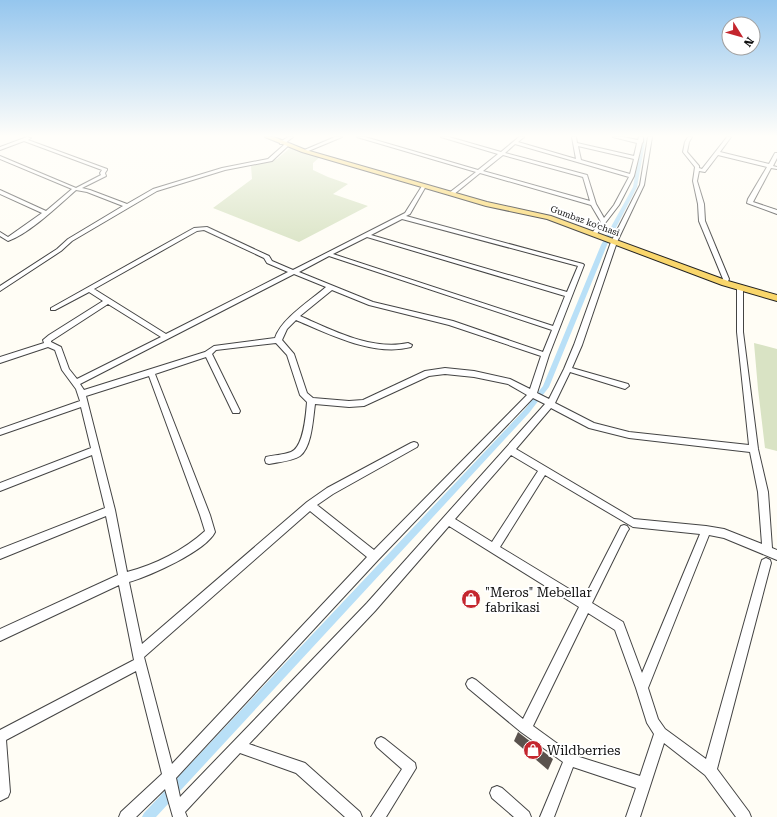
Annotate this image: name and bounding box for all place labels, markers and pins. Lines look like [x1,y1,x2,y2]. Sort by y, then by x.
place label: "Meros" Mebellar fabrikasi [485,585,592,615]
shop icon: "Meros" Mebellar fabrikasi [460,588,482,610]
shop icon: Wildberries [522,739,544,761]
place label: Wildberries [547,743,620,758]

